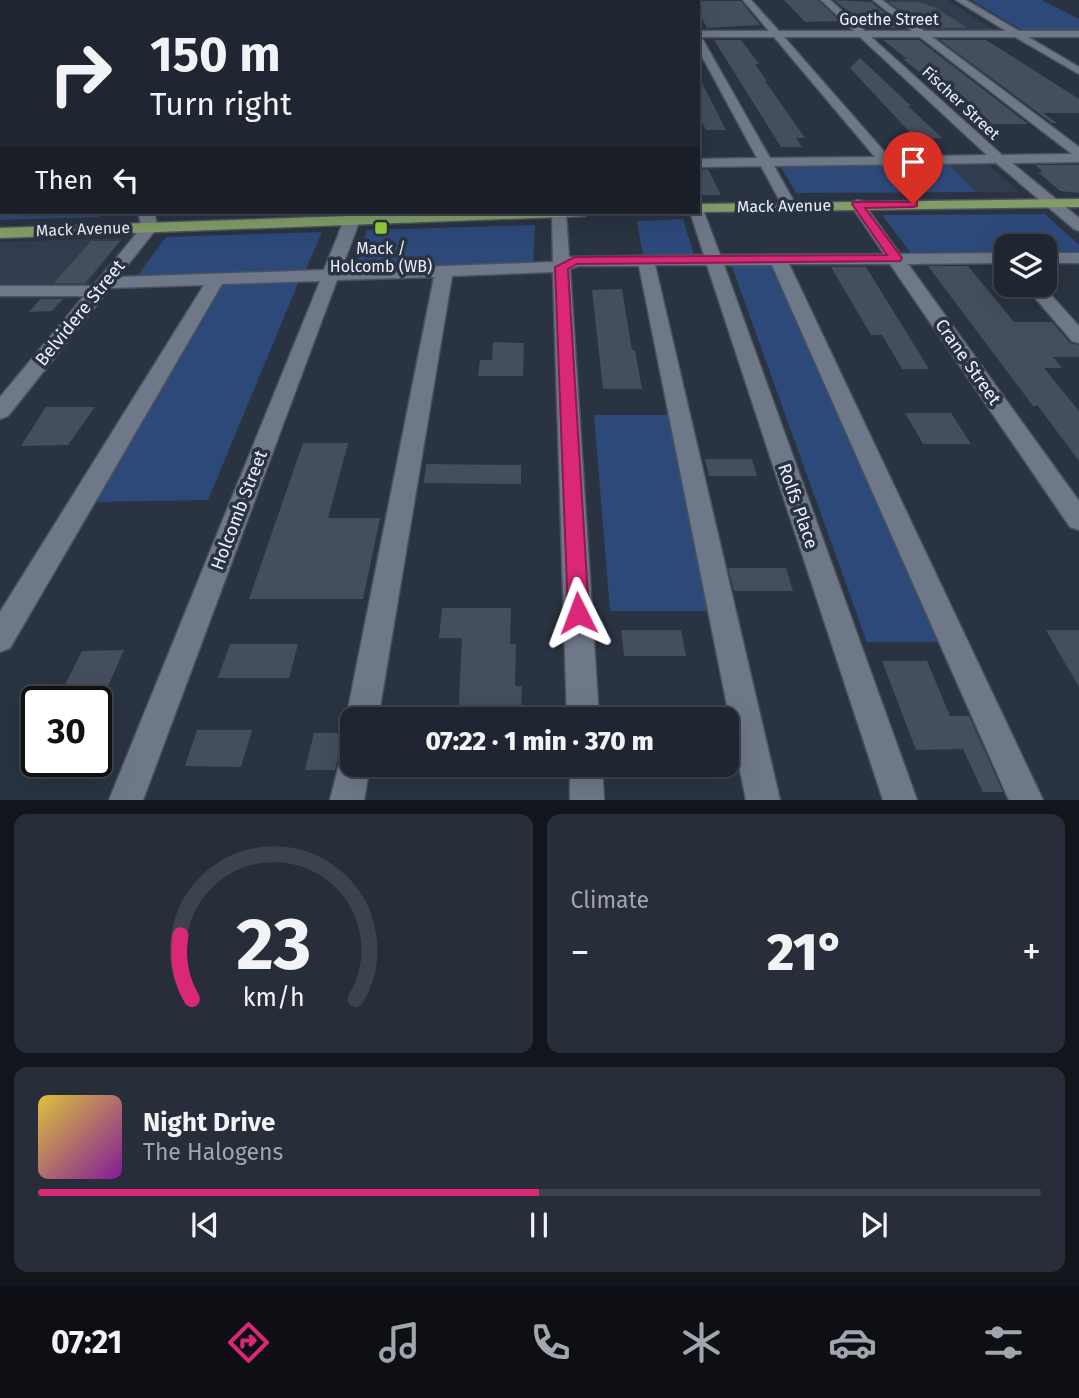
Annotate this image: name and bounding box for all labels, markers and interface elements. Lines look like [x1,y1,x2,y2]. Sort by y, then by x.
street label: Goethe Street [839,10,939,29]
text: 150 m [150,25,281,84]
icon: right [35,28,126,119]
street label: Fischer Street [918,62,1004,144]
text: Turn right [150,85,292,123]
pin [883,132,943,204]
icon: arrive [894,143,932,181]
icon: left [107,161,145,199]
text: Then [35,165,93,196]
street label: Mack Avenue [737,196,831,216]
street label: Mack Avenue [36,218,130,240]
marker: Mack / Holcomb (WB) [373,220,389,236]
map controls [994,234,1057,297]
button: layers [994,234,1057,297]
place label: Mack / Holcomb (WB) [330,239,432,276]
street label: Belvidere Street [30,255,130,371]
street label: Crane Street [930,315,1006,410]
street label: Holcomb Street [206,447,272,573]
street label: Rolfs Place [773,460,823,552]
position arrow [541,576,615,650]
speed limit sign: 30 [21,686,112,777]
text: 07:22 · 1 min · 370 m [425,726,654,757]
text: Climate [571,886,649,914]
text: 23 [236,902,311,989]
text: 21° [767,921,845,984]
text: − [571,929,590,975]
text: + [1022,929,1041,975]
text: km/h [242,983,304,1013]
text: Night Drive [143,1107,275,1138]
text: The Halogens [143,1138,283,1166]
icon: previous [186,1206,224,1244]
icon: pause [520,1206,558,1244]
icon: next [855,1206,893,1244]
icon: directions [224,1318,273,1367]
icon: music [375,1318,424,1367]
icon: phone [526,1318,575,1367]
icon: climate [677,1318,726,1367]
icon: car [828,1318,877,1367]
icon: filters [979,1318,1028,1367]
text: 07:21 [51,1323,122,1361]

